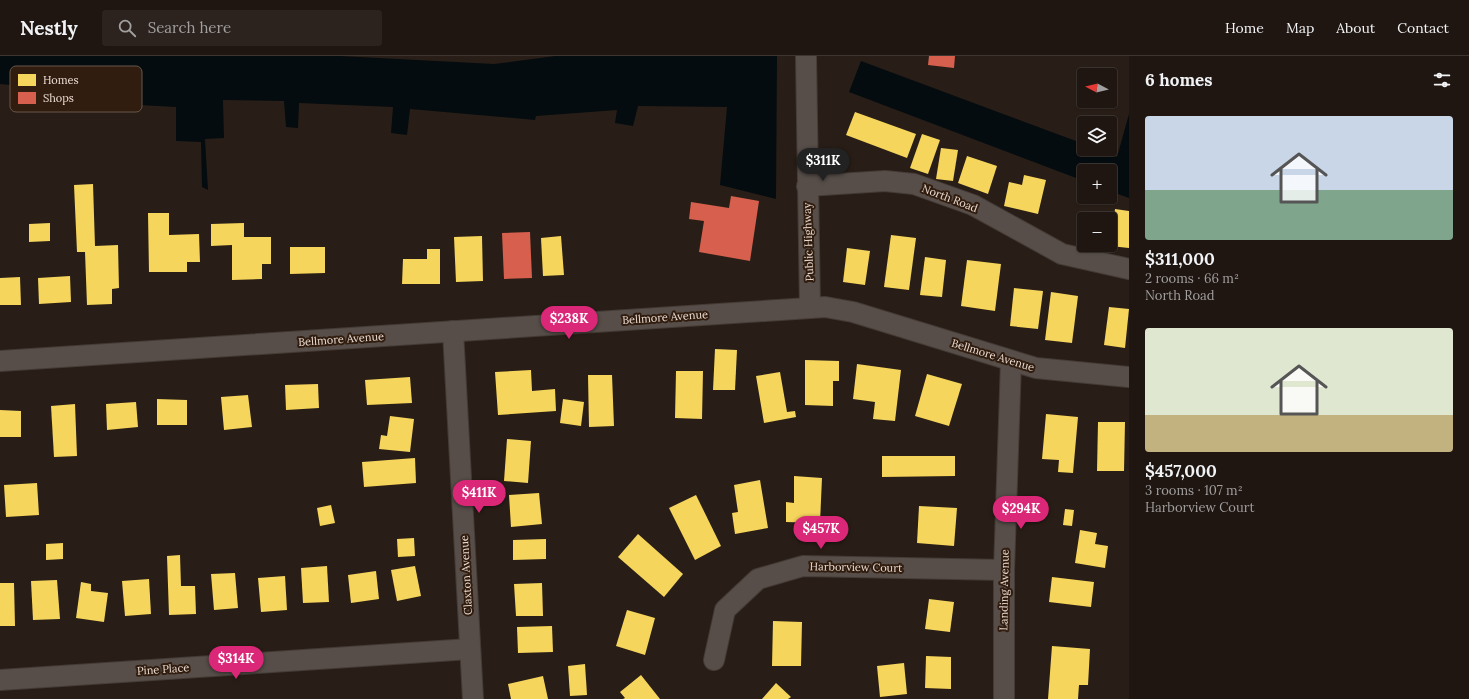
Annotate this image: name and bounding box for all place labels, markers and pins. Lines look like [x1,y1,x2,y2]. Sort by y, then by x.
pin: $311K [795,148,851,182]
pin: $238K [541,306,597,340]
pin: $411K [451,480,507,514]
pin: $294K [993,496,1049,530]
pin: $457K [793,516,849,550]
pin: $314K [208,646,264,680]

